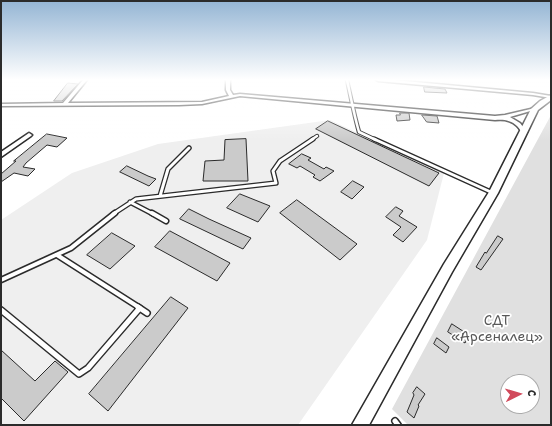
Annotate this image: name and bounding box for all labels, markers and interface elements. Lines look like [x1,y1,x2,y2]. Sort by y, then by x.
park label: СДТ «Арсеналец» [451,313,543,346]
north arrow [500,374,540,414]
text: С [524,389,539,397]

